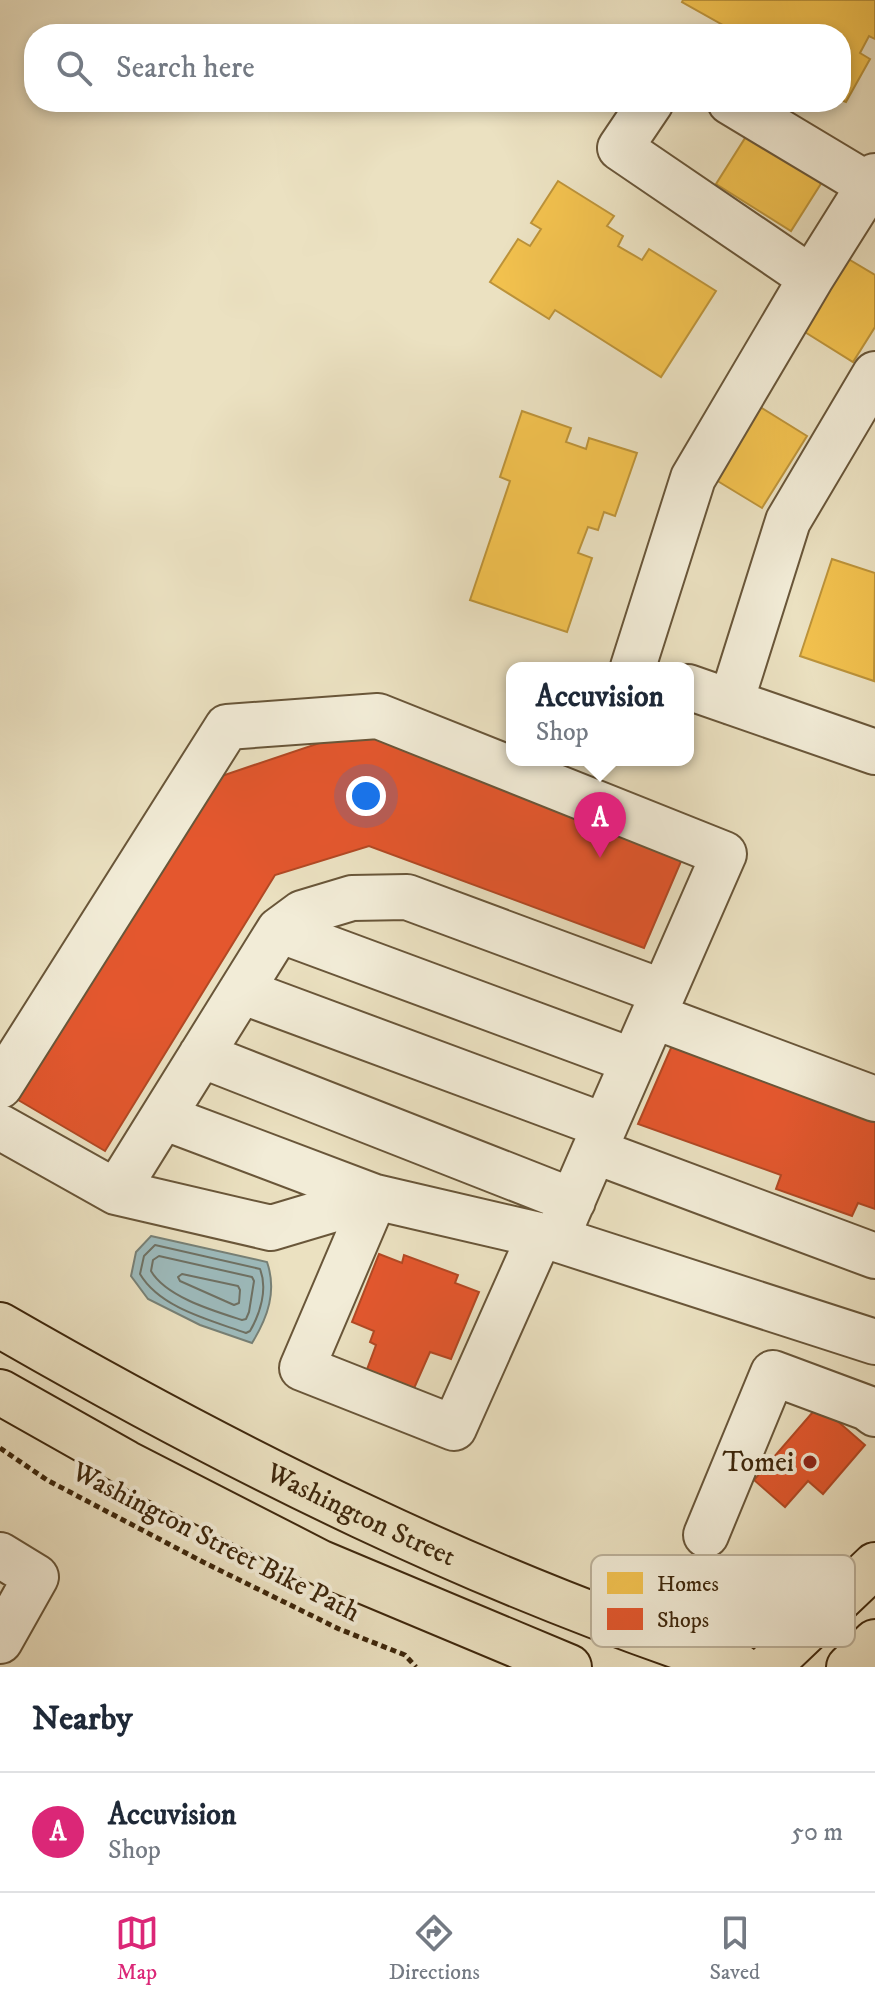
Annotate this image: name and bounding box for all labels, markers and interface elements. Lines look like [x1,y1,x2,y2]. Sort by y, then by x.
search box [24,24,851,112]
icon: search [52,46,96,90]
text: Search here [116,50,255,87]
popup [506,662,694,766]
text: Accuvision [536,679,664,716]
text: Shop [536,716,589,749]
your location [346,776,386,816]
pin: A [574,792,626,858]
place label: Tomei [722,1445,794,1480]
marker: Tomei [801,1453,819,1471]
street label: Washington Street Bike Path [65,1454,366,1630]
street label: Washington Street [260,1454,461,1574]
legend [591,1555,855,1647]
text: Homes [657,1571,719,1598]
text: Shops [657,1607,709,1634]
text: Nearby [32,1698,133,1740]
text: Accuvision [108,1797,236,1834]
text: A [50,1816,66,1849]
text: 50 m [791,1816,843,1849]
text: Shop [108,1834,161,1867]
tab: Map [115,1911,159,1986]
tab: Directions [389,1911,480,1986]
tab: Saved [710,1911,760,1986]

